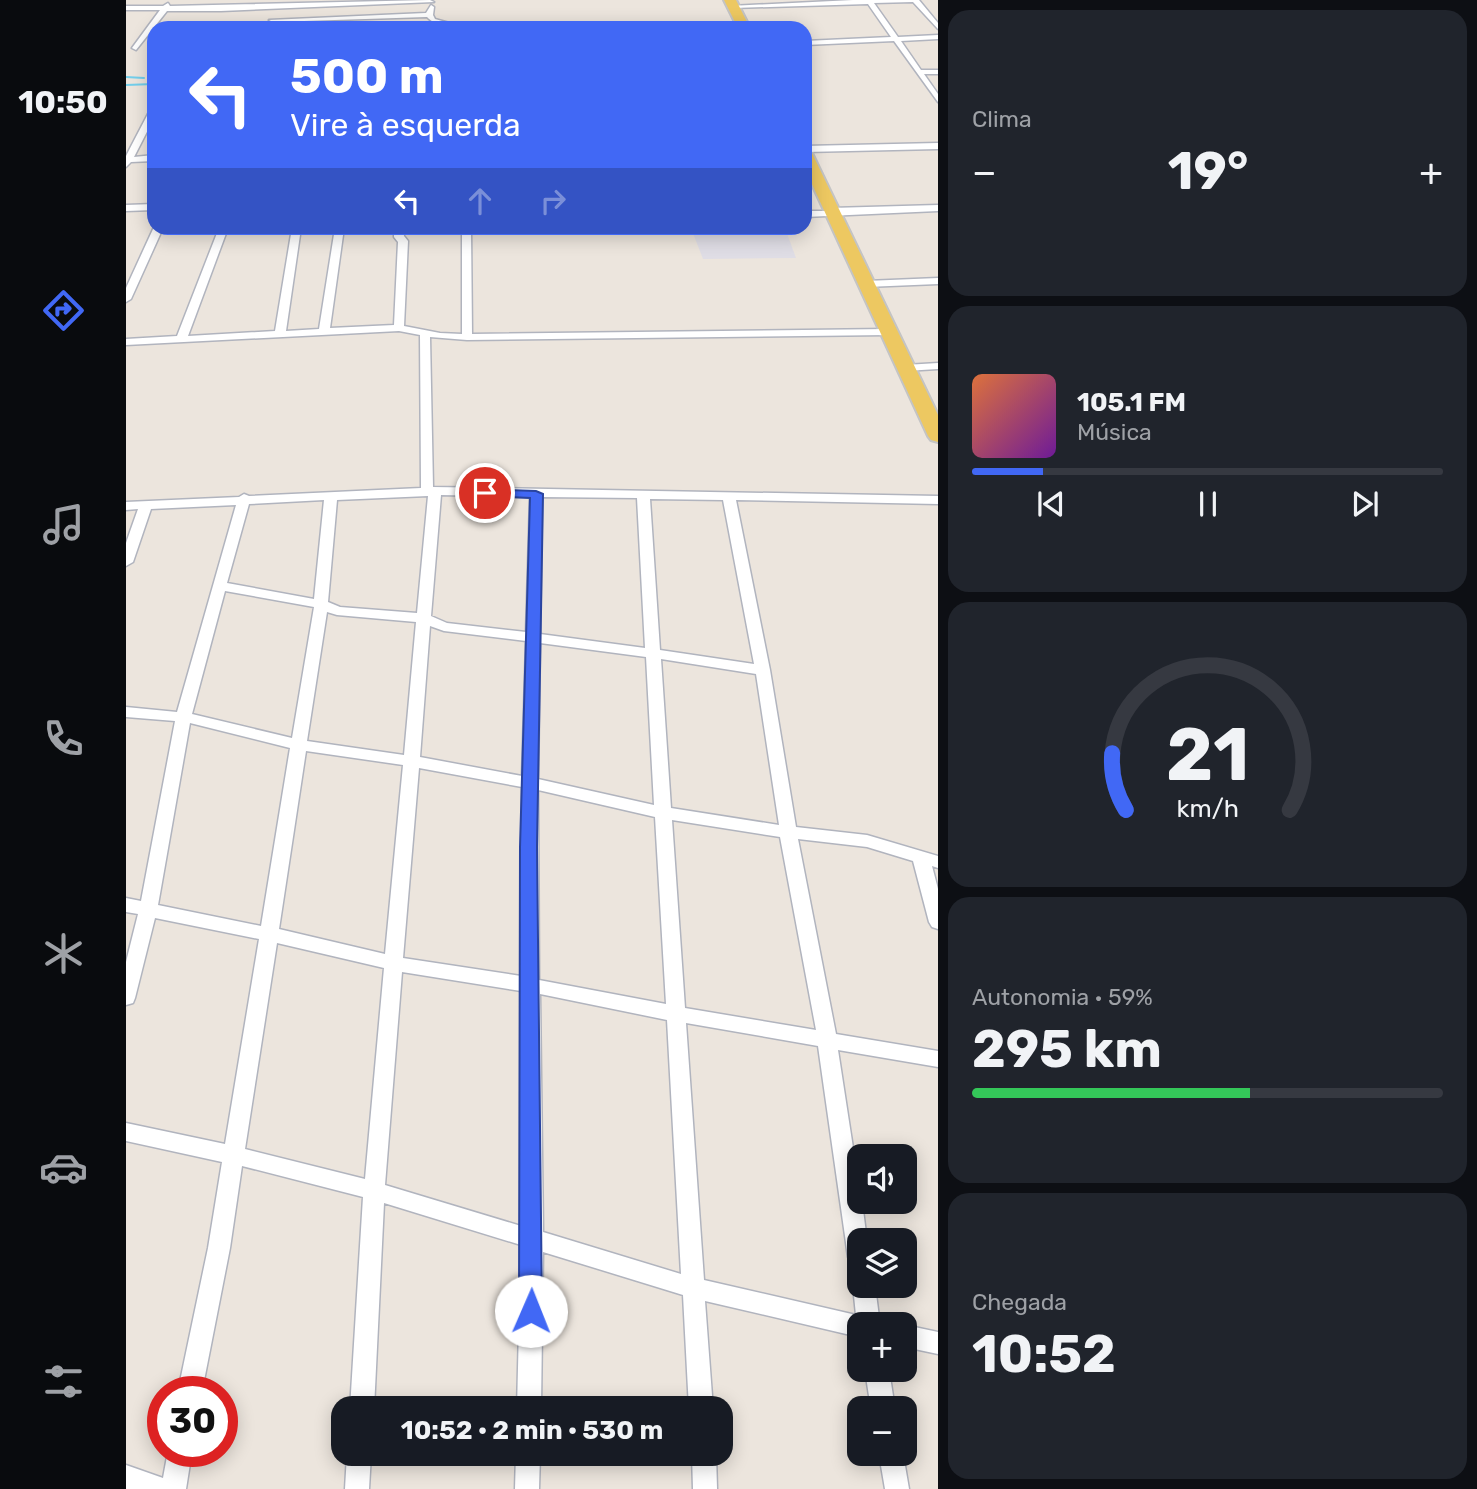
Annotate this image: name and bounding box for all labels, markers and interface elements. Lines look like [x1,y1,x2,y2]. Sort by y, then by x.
text: 500 m [290,47,444,105]
icon: left [175,49,266,140]
text: 10:50 [18,83,108,121]
text: Clima [972,105,1032,133]
text: Vire à esquerda [290,106,521,144]
text: 19° [1168,140,1248,202]
text: − [972,149,997,195]
text: + [1419,149,1443,195]
icon: left [388,182,426,220]
icon: ahead [461,182,499,220]
icon: right [534,182,572,220]
icon: directions [39,286,88,335]
text: 105.1 FM [1077,387,1186,418]
text: Música [1077,418,1152,446]
pin [455,463,515,523]
icon: arrive [466,474,504,512]
icon: previous [1032,485,1070,523]
icon: pause [1189,485,1227,523]
icon: next [1346,485,1384,523]
icon: music [39,500,88,549]
text: 21 [1166,713,1249,799]
icon: phone [39,714,88,763]
text: km/h [1176,794,1239,823]
icon: climate [39,929,88,978]
text: Autonomia · 59% [972,983,1153,1011]
text: 295 km [972,1018,1162,1080]
icon: car [39,1143,88,1192]
map controls [847,1144,917,1466]
button: sound [847,1144,917,1214]
button: layers [847,1228,917,1298]
position arrow [494,1274,568,1348]
text: Chegada [972,1288,1067,1316]
button: + [847,1312,917,1382]
text: 10:52 [972,1323,1116,1385]
icon: filters [39,1357,88,1406]
speed limit sign: 30 [147,1376,238,1467]
button: − [847,1396,917,1466]
text: 10:52 · 2 min · 530 m [401,1415,663,1446]

